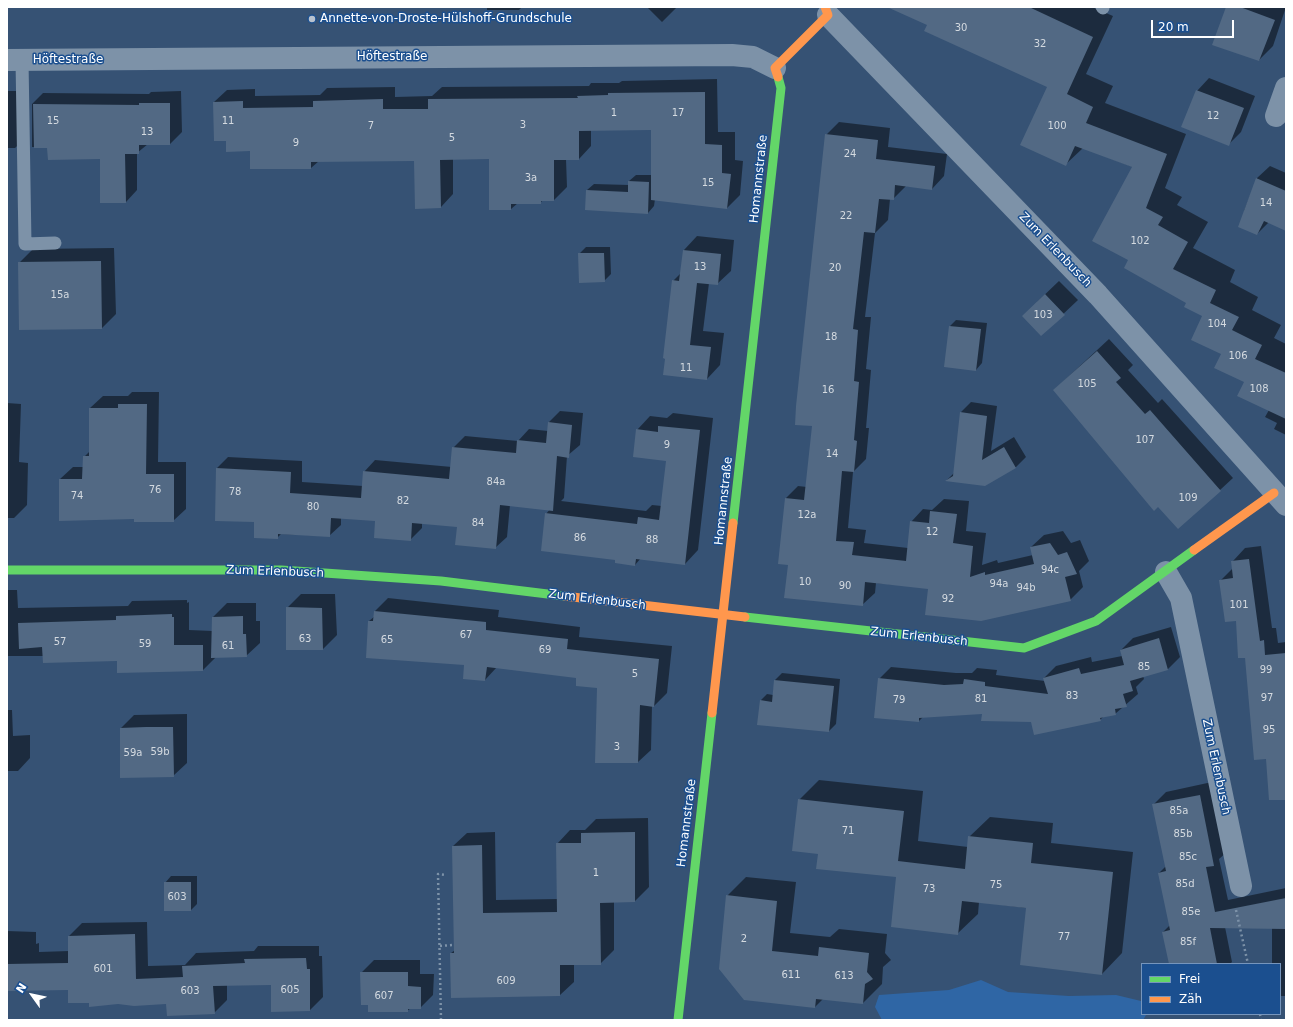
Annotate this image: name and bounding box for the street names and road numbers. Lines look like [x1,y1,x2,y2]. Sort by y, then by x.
street label: Höftestraße [357,50,427,64]
street label: Höftestraße [33,53,103,67]
street label: Homannstraße [747,134,771,224]
street label: Zum Erlenbusch [1016,210,1094,290]
street label: Homannstraße [712,456,736,546]
street label: Zum Erlenbusch [226,563,324,581]
street label: Zum Erlenbusch [548,587,646,613]
street label: Zum Erlenbusch [870,625,968,649]
street label: Zum Erlenbusch [1199,718,1233,816]
street label: Homannstraße [674,778,700,868]

